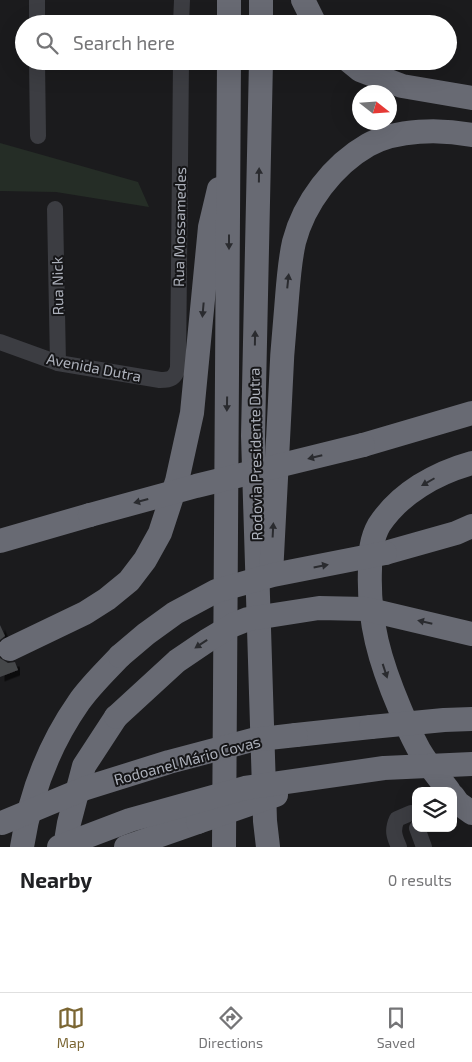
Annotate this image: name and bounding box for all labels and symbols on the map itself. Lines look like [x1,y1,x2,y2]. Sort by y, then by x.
north arrow [352,85,397,130]
street label: Rua Mossamedes [169,167,189,287]
one-way arrow [255,167,263,183]
one-way arrow [225,234,233,250]
street label: Rua Nick [47,256,67,315]
one-way arrow [284,273,292,289]
one-way arrow [198,302,206,318]
one-way arrow [251,329,259,345]
street label: Avenida Dutra [45,349,143,385]
street label: Rodovia Presidente Dutra [244,367,266,541]
one-way arrow [223,397,231,413]
one-way arrow [308,453,323,461]
one-way arrow [420,478,435,486]
one-way arrow [133,497,149,505]
one-way arrow [270,522,278,538]
one-way arrow [313,562,328,570]
one-way arrow [417,618,432,626]
one-way arrow [194,639,208,649]
one-way arrow [381,664,389,679]
street label: Rodoanel Mário Covas [112,732,262,788]

